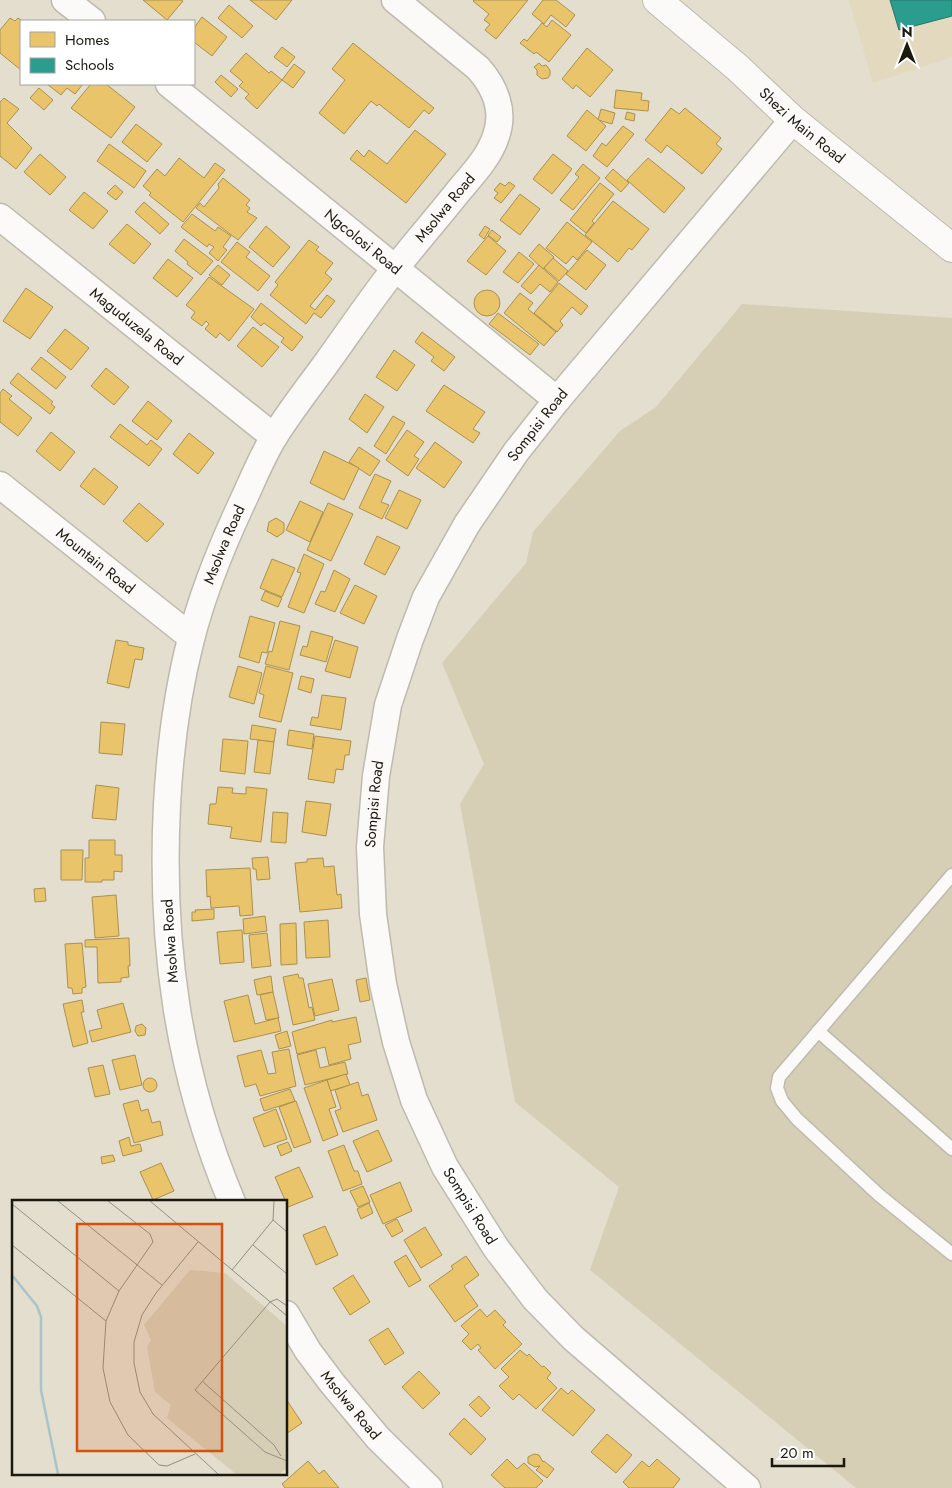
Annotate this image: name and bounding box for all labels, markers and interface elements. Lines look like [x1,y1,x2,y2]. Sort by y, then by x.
legend [20,20,195,85]
north arrow [882,20,932,70]
text: N [901,22,913,42]
text: Homes [65,29,109,51]
text: Schools [65,54,114,76]
street label: Shezi Main Road [754,82,850,169]
street label: Msolwa Road [410,168,480,247]
street label: Ngcolosi Road [319,204,406,280]
street label: Maguduzela Road [85,282,188,371]
street label: Sompisi Road [502,384,573,466]
street label: Msolwa Road [198,501,251,587]
street label: Mountain Road [51,523,140,599]
street label: Sompisi Road [359,759,389,849]
street label: Msolwa Road [156,898,184,984]
street label: Sompisi Road [438,1163,502,1249]
inset map [12,1200,288,1476]
street label: Msolwa Road [315,1366,386,1445]
scale bar [772,1436,844,1468]
text: 20 m [780,1442,814,1464]

